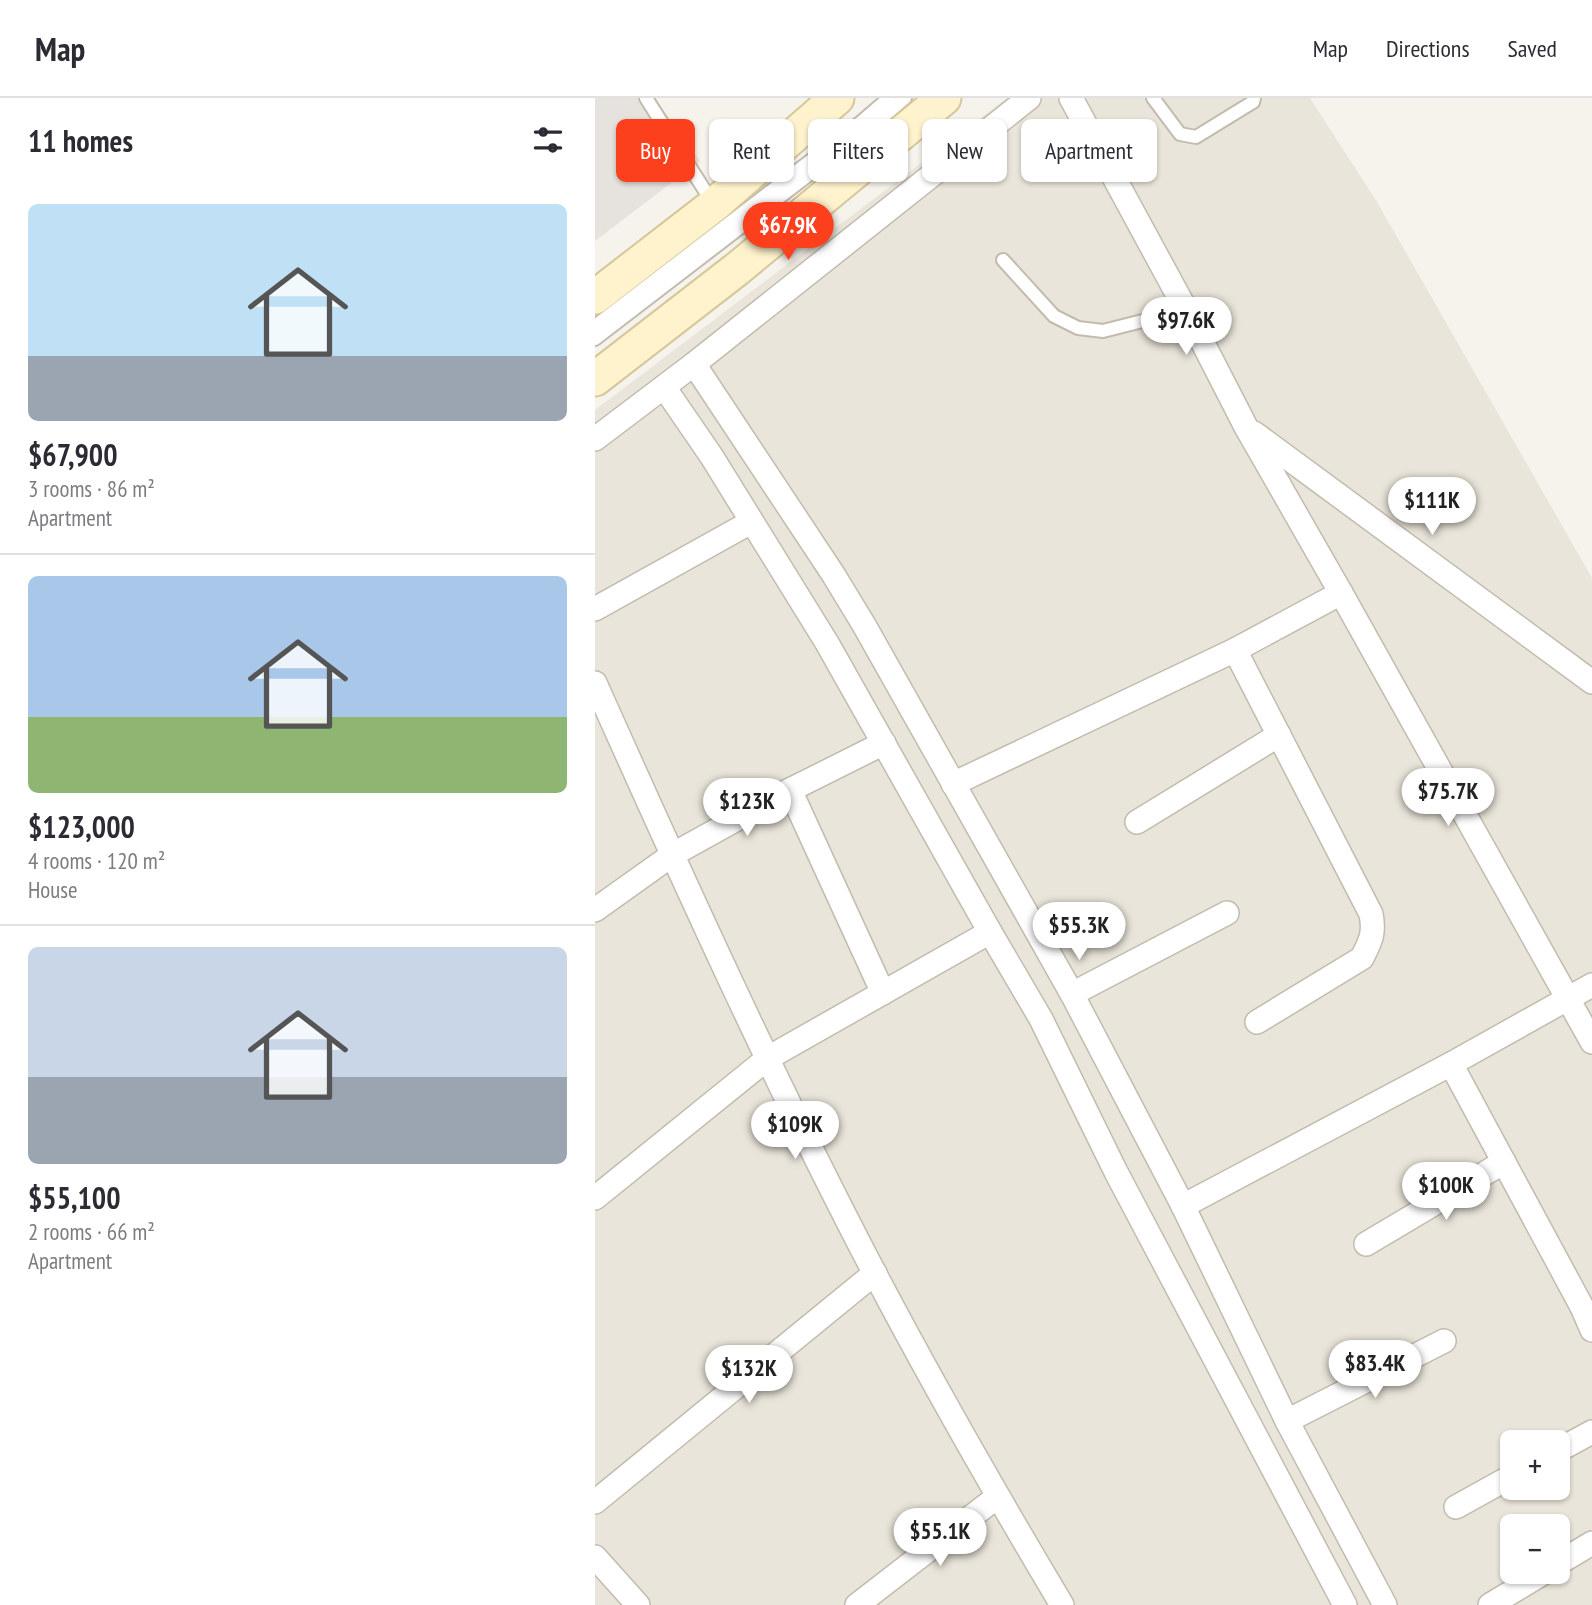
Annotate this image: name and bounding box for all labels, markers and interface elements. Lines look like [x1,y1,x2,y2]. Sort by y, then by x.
text: Map [35,27,85,70]
text: Map [1313,33,1348,64]
text: Directions [1386,33,1470,64]
text: Saved [1508,33,1557,64]
chip: Buy [616,119,695,182]
chip: Rent [709,119,794,182]
chip: Filters [808,119,908,182]
chip: New [922,119,1007,182]
chip: Apartment [1021,119,1157,182]
text: 11 homes [28,121,133,160]
icon: filters [529,121,567,159]
pin: $67.9K [731,202,845,262]
text: $67.9K [759,210,817,239]
icon: home [235,249,361,375]
pin: $97.6K [1129,298,1243,357]
text: $97.6K [1157,305,1215,334]
text: $67,900 [28,435,118,474]
text: 3 rooms · 86 m² [28,474,155,503]
pin: $111K [1383,478,1481,537]
text: $111K [1404,485,1460,514]
text: Apartment [28,503,112,532]
icon: home [235,621,361,747]
pin: $75.7K [1391,768,1505,828]
text: $75.7K [1418,776,1478,805]
pin: $123K [698,778,796,838]
text: $123K [719,786,775,815]
text: $123,000 [28,807,135,846]
text: 4 rooms · 120 m² [28,846,165,875]
text: House [28,875,78,904]
pin: $55.3K [1022,902,1136,962]
text: $55.3K [1049,910,1109,939]
icon: home [235,992,361,1118]
pin: $109K [746,1102,844,1161]
text: $109K [767,1109,823,1138]
pin: $100K [1397,1162,1495,1222]
text: $100K [1418,1170,1474,1199]
text: $55,100 [28,1178,121,1217]
text: 2 rooms · 66 m² [28,1217,155,1246]
text: Apartment [28,1246,112,1275]
pin: $83.4K [1318,1340,1432,1400]
pin: $132K [700,1346,798,1405]
text: $83.4K [1345,1348,1405,1377]
text: $132K [721,1353,777,1382]
map controls [1500,1430,1570,1584]
button: + [1500,1430,1570,1500]
pin: $55.1K [883,1508,997,1568]
button: − [1500,1514,1570,1584]
text: $55.1K [910,1516,970,1545]

